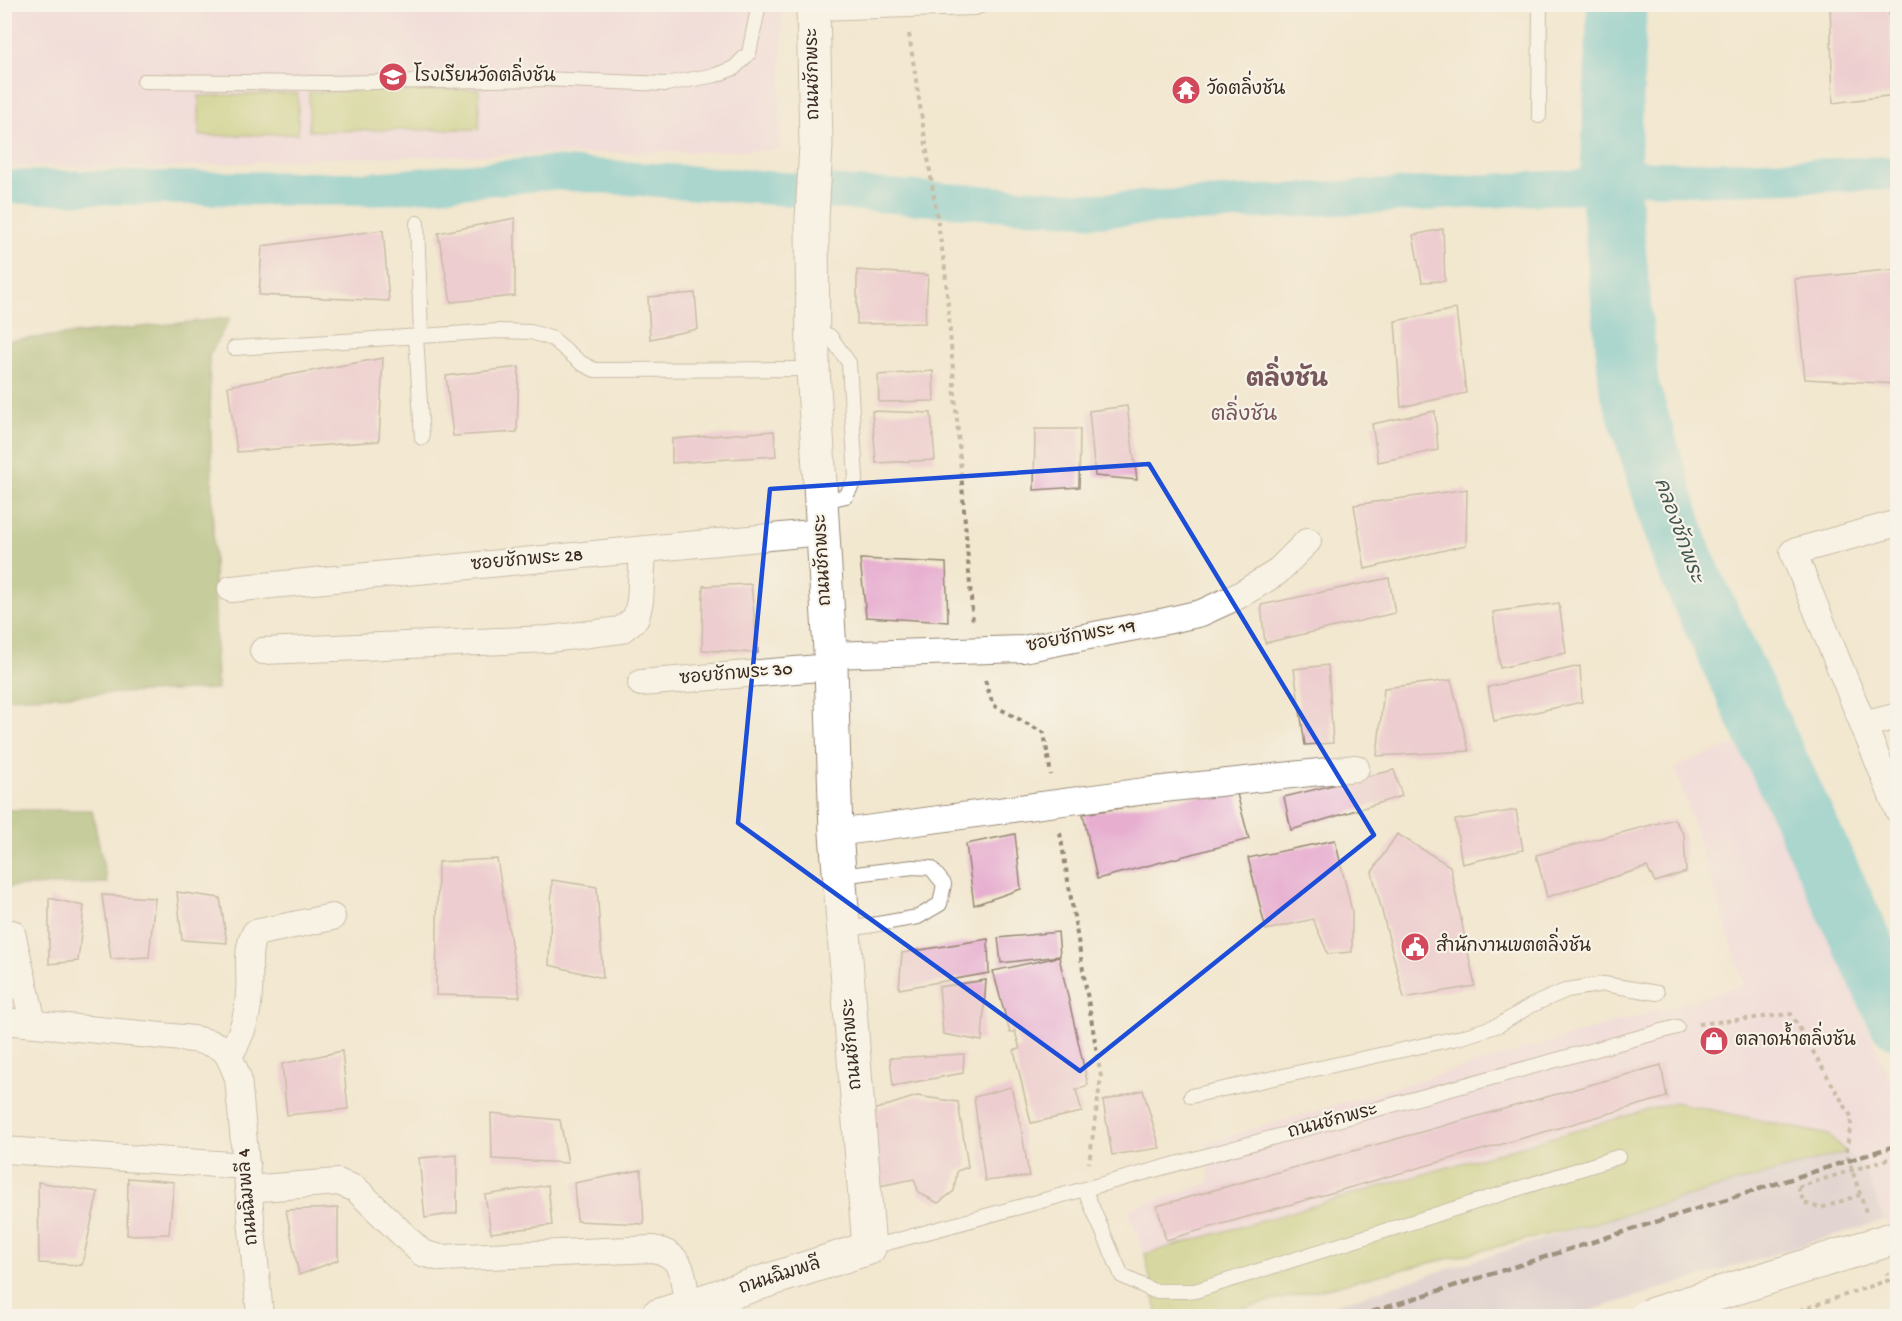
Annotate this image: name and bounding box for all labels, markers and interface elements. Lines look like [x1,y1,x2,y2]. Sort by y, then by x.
street label: ถนนชักพระ [800,28,825,120]
place label: โรงเรียนวัดตลิ่งชัน [414,57,556,88]
school or university icon: โรงเรียนวัดตลิ่งชัน [377,61,409,93]
place label: วัดตลิ่งชัน [1207,70,1285,101]
temple icon: วัดตลิ่งชัน [1170,74,1202,106]
district label: ตลิ่งชัน [1246,355,1328,396]
district label: ตลิ่งชัน [1211,395,1277,429]
water label: คลองชักพระ [1647,475,1710,588]
street label: ถนนชักพระ [808,513,837,607]
street label: ซอยชักพระ 28 [470,543,584,576]
street label: ซอยชักพระ 19 [1024,613,1137,658]
street label: ซอยชักพระ 30 [678,657,793,690]
place label: สำนักงานเขตตลิ่งชัน [1436,927,1591,958]
public building icon: สำนักงานเขตตลิ่งชัน [1399,931,1431,963]
street label: ถนนชักพระ [836,997,867,1091]
place label: ตลาดน้ำตลิ่งชัน [1735,1021,1856,1052]
shop icon: ตลาดน้ำตลิ่งชัน [1698,1025,1730,1057]
street label: ถนนชักพระ [1285,1097,1380,1144]
street label: ถนนฉิมพลี 4 [230,1147,264,1247]
street label: ถนนฉิมพลี [735,1250,823,1300]

